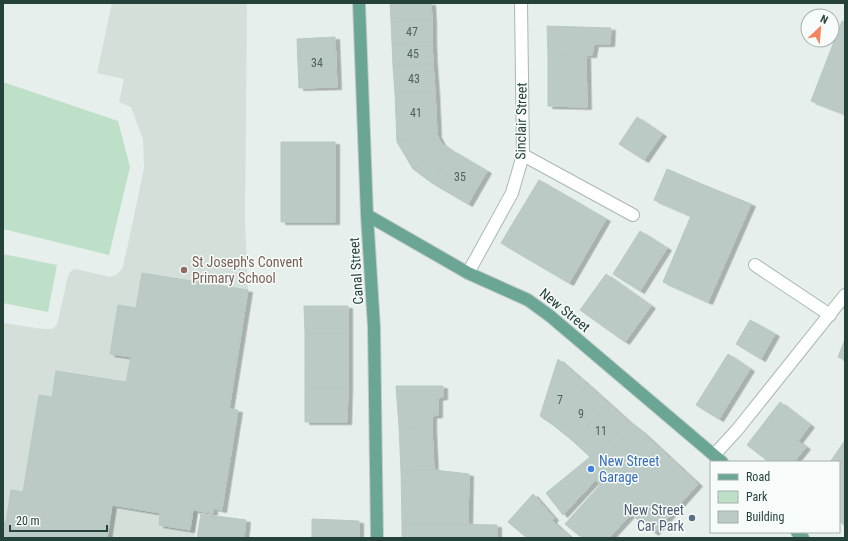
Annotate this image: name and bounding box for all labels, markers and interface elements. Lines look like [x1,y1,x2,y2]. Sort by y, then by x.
north arrow [800,8,840,48]
text: N [818,12,830,27]
house number: 47 [406,25,418,39]
house number: 45 [407,47,419,61]
house number: 34 [311,56,323,70]
house number: 43 [408,72,420,86]
street label: Sinclair Street [512,82,530,160]
house number: 41 [410,106,422,120]
house number: 35 [454,170,466,184]
street label: Canal Street [346,237,366,305]
place label: St Joseph's Convent Primary School [192,254,303,286]
marker: St Joseph's Convent Primary School [179,265,189,275]
street label: New Street [537,285,593,335]
house number: 7 [557,393,563,407]
house number: 9 [578,407,584,421]
house number: 11 [595,424,607,438]
place label: New Street Garage [599,453,659,485]
legend [710,461,840,533]
marker: New Street Garage [586,464,596,474]
text: Road [746,470,770,484]
text: Park [746,490,768,504]
place label: New Street Car Park [624,502,685,534]
scale bar [10,507,107,533]
text: Building [746,510,784,524]
marker: New Street Car Park [687,513,697,523]
text: 20 m [16,514,40,528]

